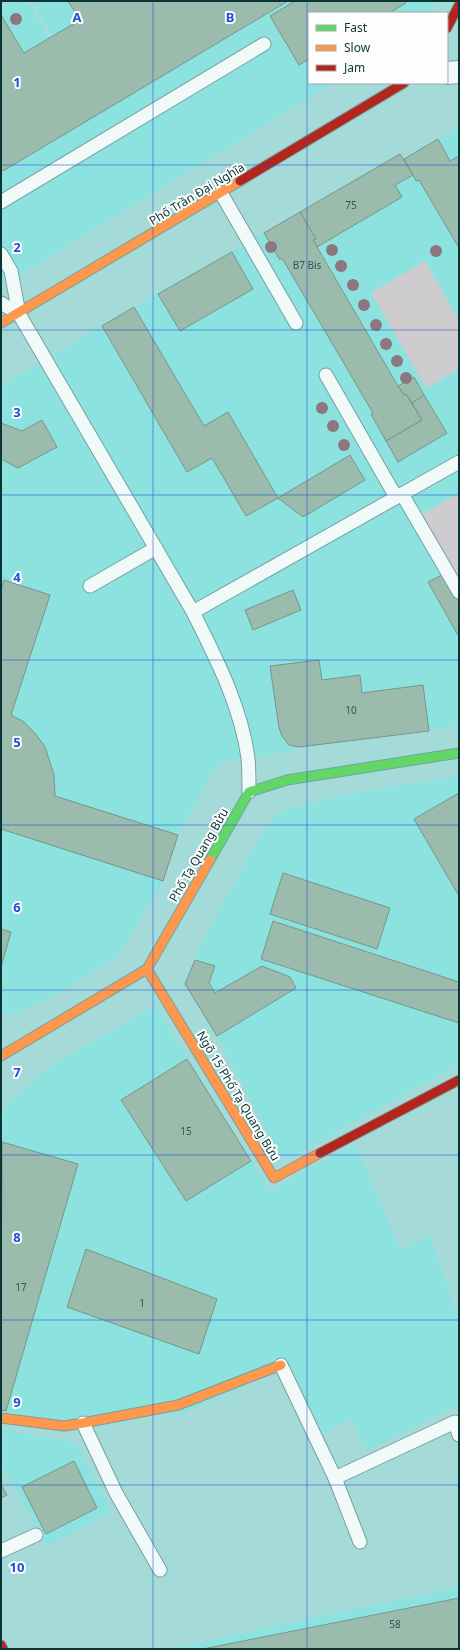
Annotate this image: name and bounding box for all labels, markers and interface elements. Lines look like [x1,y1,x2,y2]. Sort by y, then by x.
text: A [73,8,82,26]
text: B [226,8,234,26]
legend [308,12,448,84]
text: Fast [344,19,368,36]
text: Slow [344,39,371,56]
text: Jam [343,59,365,76]
text: 1 [13,73,21,91]
street label: Phố Trần Đại Nghĩa [146,158,248,229]
house number: 75 [345,198,357,212]
text: 2 [13,238,21,256]
house number: B7 Bis [293,258,322,272]
text: 3 [13,403,21,421]
text: 4 [13,568,21,586]
house number: 10 [345,703,357,717]
text: 5 [13,733,21,751]
street label: Phố Tạ Quang Bửu [165,805,232,905]
text: 6 [13,898,21,916]
street label: Ngõ 15 Phố Tạ Quang Bửu [193,1027,284,1164]
text: 7 [13,1063,21,1081]
house number: 15 [180,1124,192,1138]
text: 8 [13,1228,21,1246]
house number: 17 [15,1280,27,1294]
house number: 1 [139,1296,145,1310]
text: 9 [13,1393,21,1411]
text: 10 [10,1558,24,1576]
house number: 58 [389,1617,401,1631]

